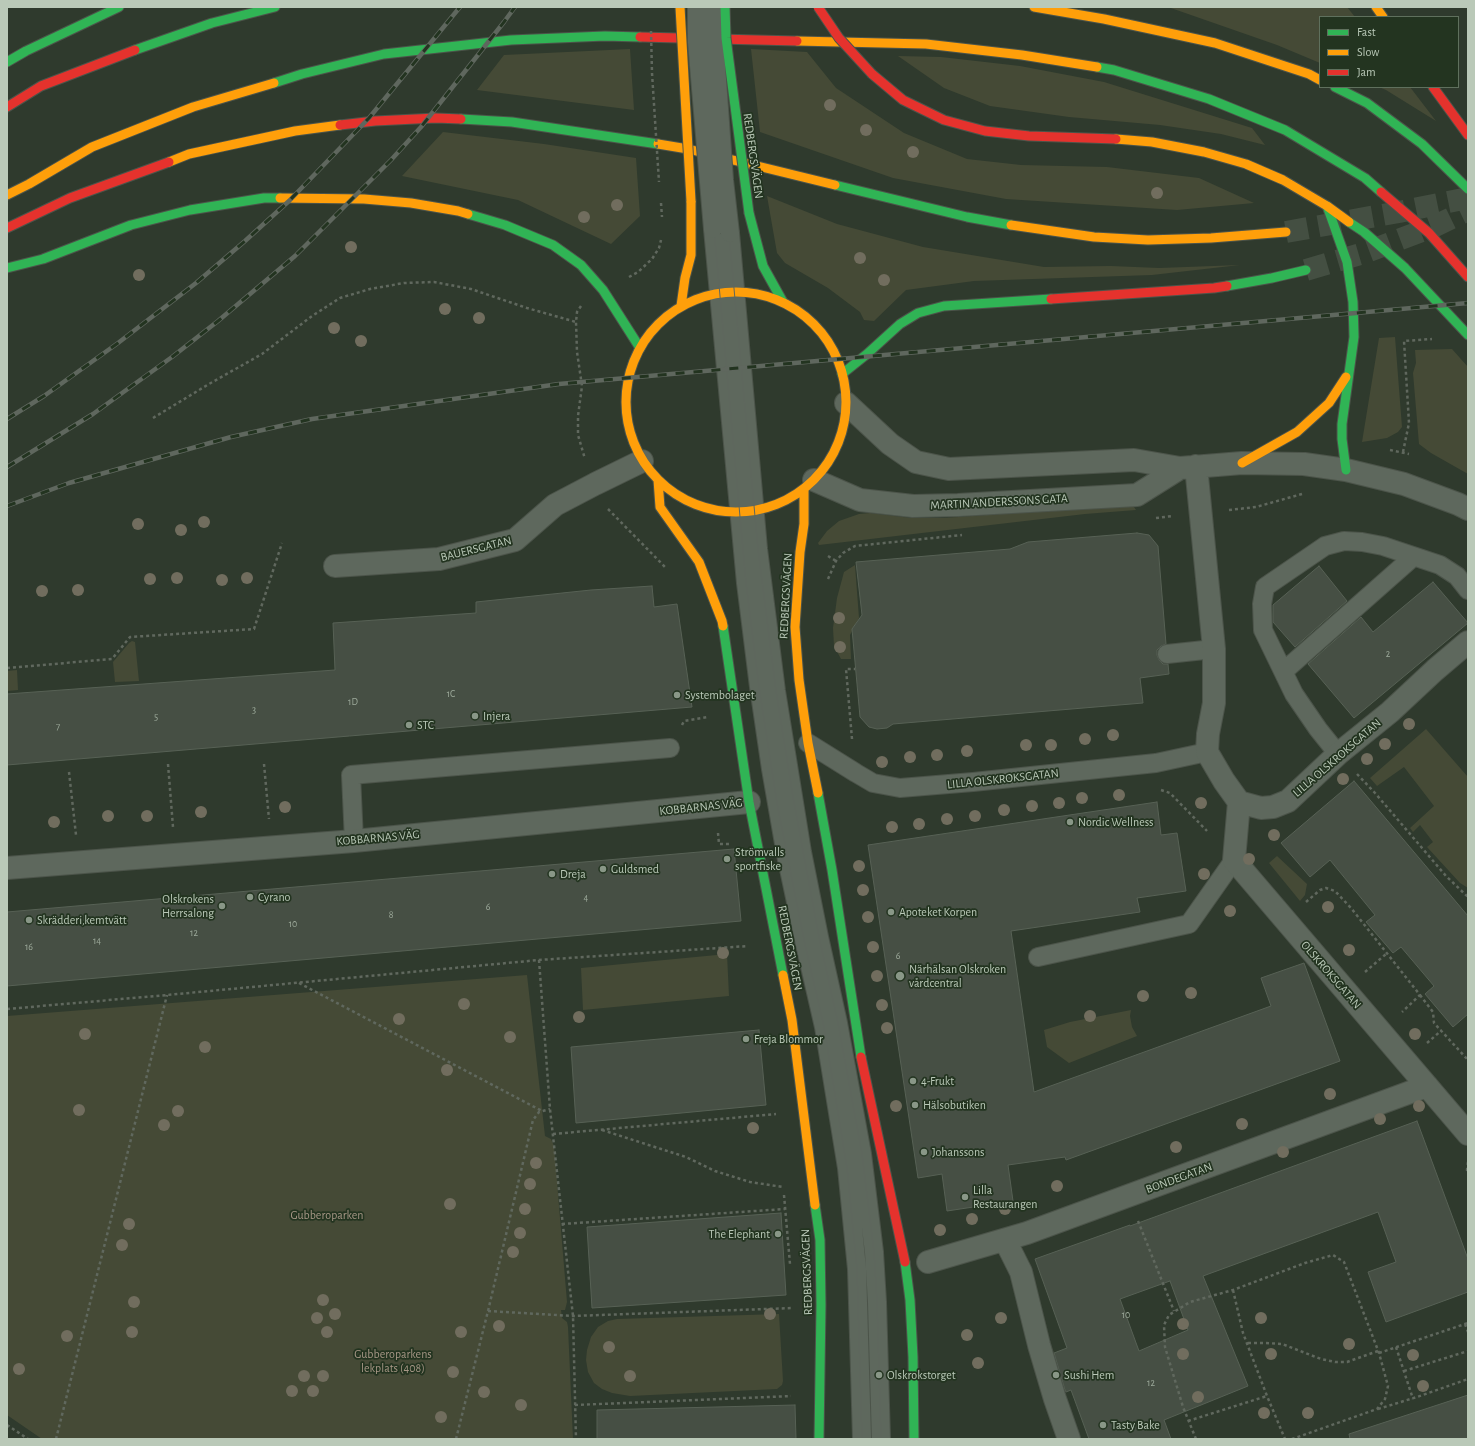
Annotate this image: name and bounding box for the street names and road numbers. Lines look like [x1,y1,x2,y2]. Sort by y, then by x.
street label: REDBERGSVÄGEN [740,112,766,200]
street label: MARTIN ANDERSSONS GATA [930,491,1068,513]
street label: BAUERSGATAN [439,533,513,565]
street label: REDBERGSVÄGEN [777,553,795,639]
street label: LILLA OLSKROKSGATAN [1290,716,1384,800]
street label: LILLA OLSKROKSGATAN [946,766,1060,792]
street label: KOBBARNAS VÄG [659,795,743,819]
street label: KOBBARNAS VÄG [336,827,420,849]
street label: REDBERGSVÄGEN [775,904,805,992]
street label: OLSKROKSGATAN [1298,938,1364,1012]
street label: BONDEGATAN [1144,1159,1214,1197]
street label: REDBERGSVÄGEN [798,1229,816,1315]

